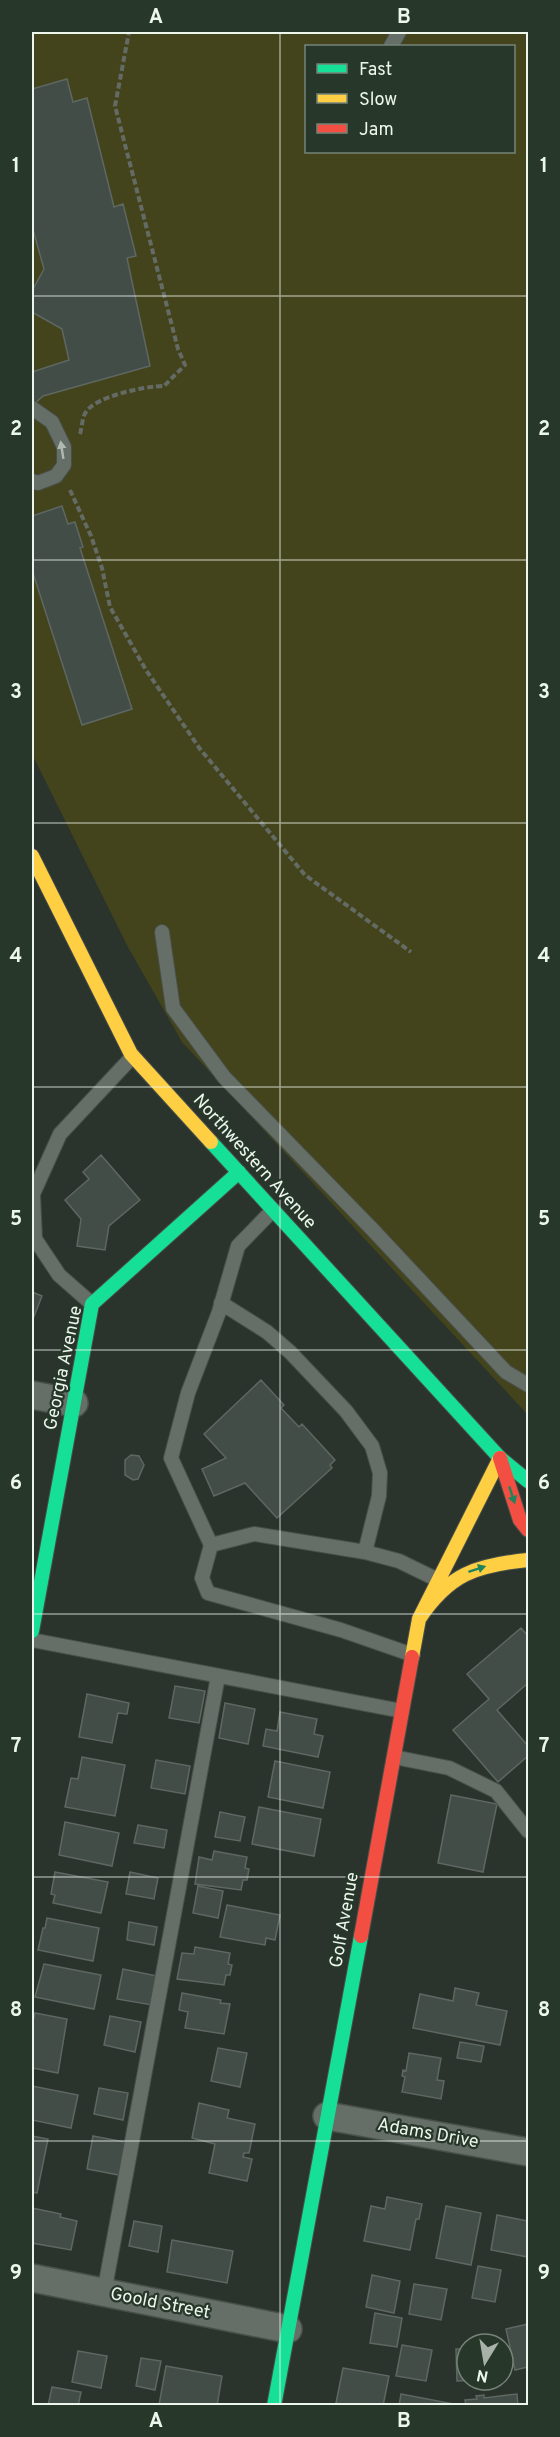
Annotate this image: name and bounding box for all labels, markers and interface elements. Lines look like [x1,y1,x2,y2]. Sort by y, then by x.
text: A [149,5,163,31]
text: B [397,5,411,31]
legend [305,45,515,153]
text: Fast [359,59,392,82]
text: Slow [359,89,397,112]
text: Jam [359,119,394,142]
text: 1 [12,154,20,180]
text: 1 [540,154,548,180]
text: 2 [10,417,22,443]
text: 2 [538,417,550,443]
one-way arrow [57,440,66,459]
text: 3 [10,680,22,706]
text: 3 [538,680,550,706]
text: 4 [10,944,22,970]
text: 4 [538,944,550,970]
street label: Northwestern Avenue [187,1090,321,1234]
text: 5 [10,1207,22,1233]
text: 5 [538,1207,550,1233]
street label: Georgia Avenue [40,1304,88,1432]
text: 6 [10,1471,22,1497]
text: 6 [538,1471,550,1497]
one-way arrow [508,1486,517,1504]
one-way arrow [468,1563,486,1573]
text: 7 [11,1734,21,1760]
text: 7 [539,1734,549,1760]
street label: Golf Avenue [325,1870,365,1970]
text: 8 [10,1998,22,2024]
text: 8 [538,1998,550,2024]
street label: Adams Drive [376,2114,480,2154]
text: 9 [10,2261,22,2287]
text: 9 [538,2261,550,2287]
street label: Goold Street [108,2283,212,2325]
north arrow [455,2332,515,2392]
text: N [475,2364,490,2386]
text: A [149,2409,163,2435]
text: B [397,2409,411,2435]

